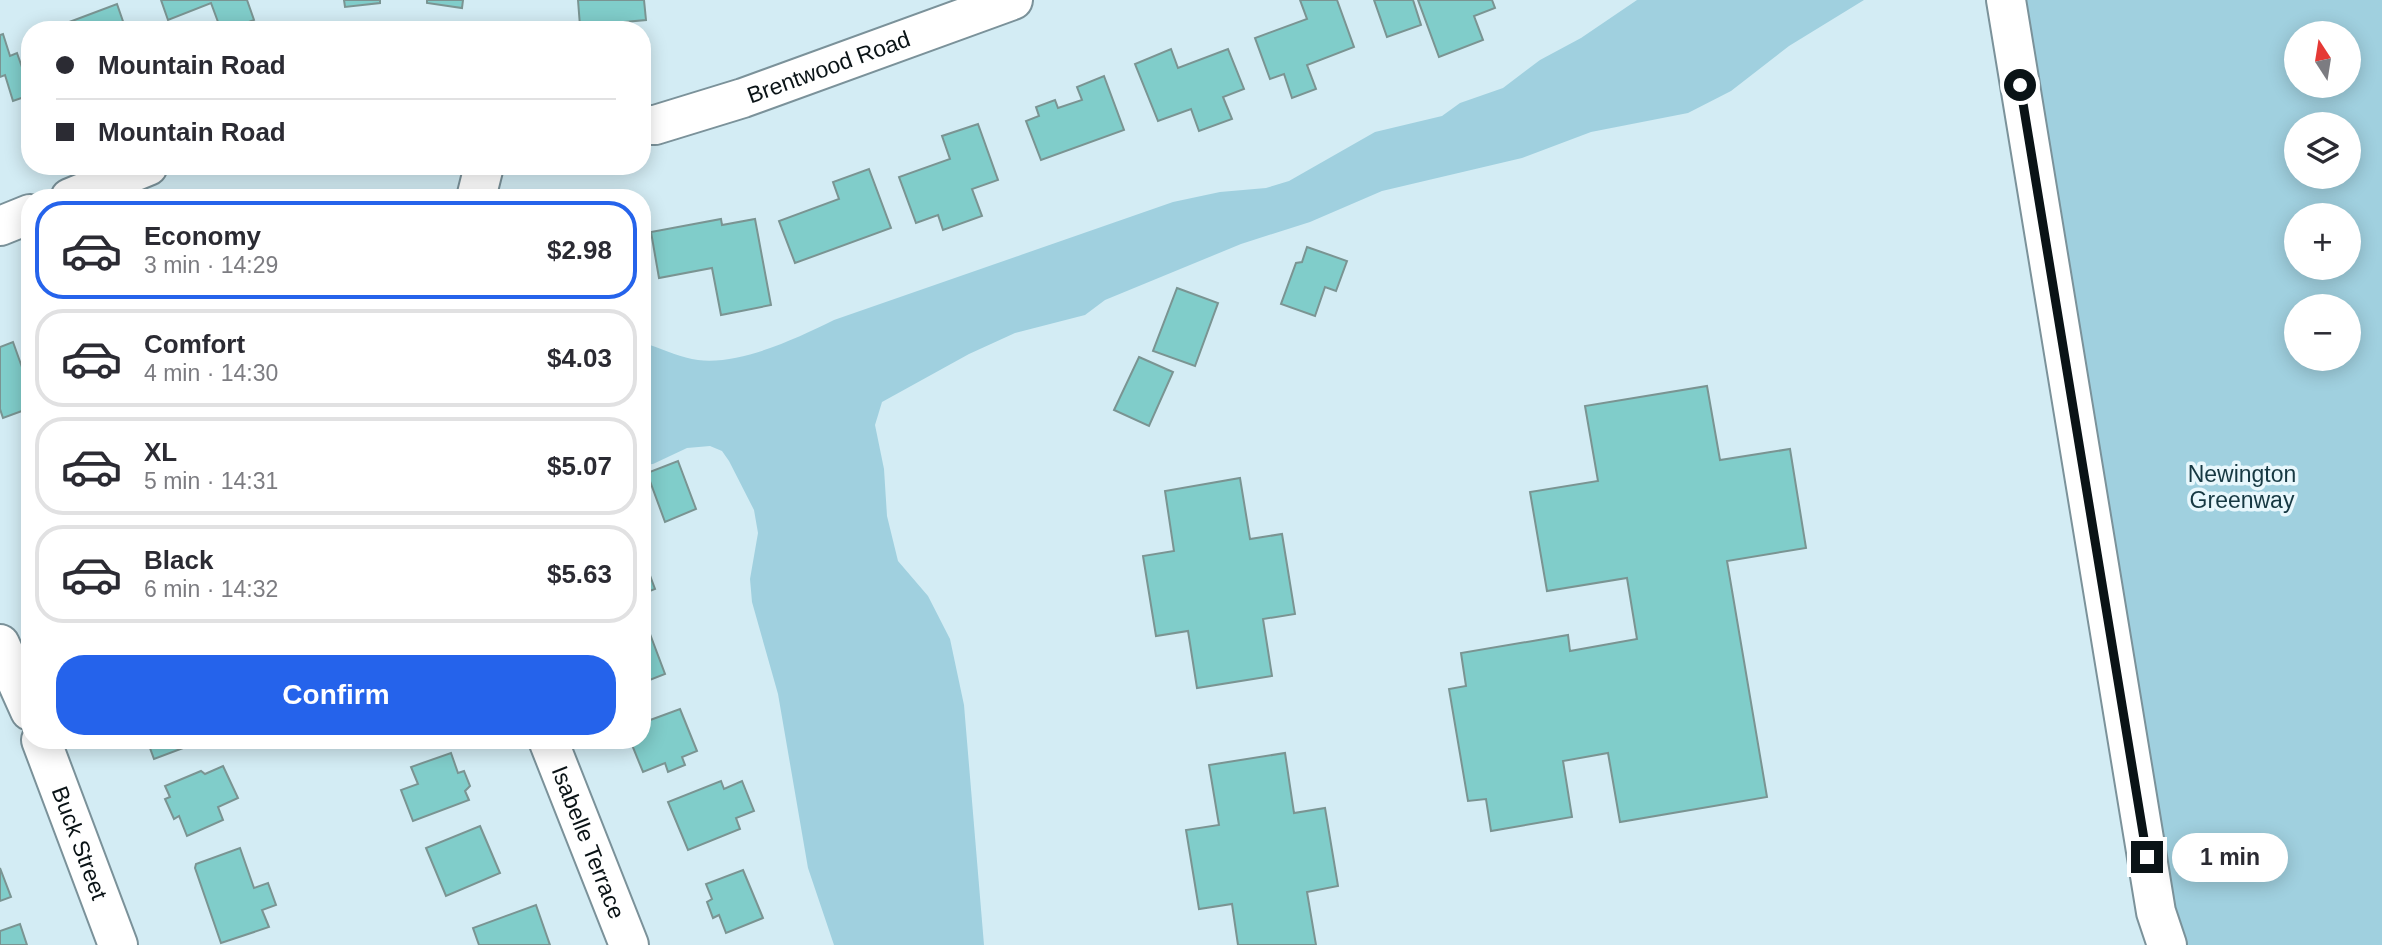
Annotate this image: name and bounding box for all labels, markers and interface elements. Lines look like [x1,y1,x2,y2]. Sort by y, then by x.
north arrow [2284,21,2361,98]
map controls [2284,21,2361,371]
street label: Brentwood Road [743,26,913,108]
text: Mountain Road [98,50,286,80]
route start [2004,69,2036,101]
button: layers [2284,112,2361,189]
text: Mountain Road [98,117,286,147]
button: + [2284,203,2361,280]
icon: car [60,219,123,282]
text: Economy [144,221,261,251]
text: $2.98 [547,235,612,265]
text: 3 min · 14:29 [144,252,278,278]
button: − [2284,294,2361,371]
icon: car [60,327,123,390]
text: Comfort [144,329,245,359]
text: $4.03 [547,343,612,373]
text: 4 min · 14:30 [144,360,278,386]
icon: car [60,435,123,498]
text: XL [144,437,177,467]
text: $5.07 [547,451,612,481]
park label: Newington Greenway [2188,461,2296,513]
text: 5 min · 14:31 [144,468,278,494]
icon: car [60,543,123,606]
text: Black [144,545,213,575]
text: $5.63 [547,559,612,589]
text: 6 min · 14:32 [144,576,278,602]
button: Confirm [56,655,616,735]
street label: Isabelle Terrace [547,762,630,922]
street label: Buck Street [47,783,113,904]
callout: 1 min [2172,832,2287,882]
route end [2131,841,2163,873]
text: 1 min [2200,844,2260,870]

